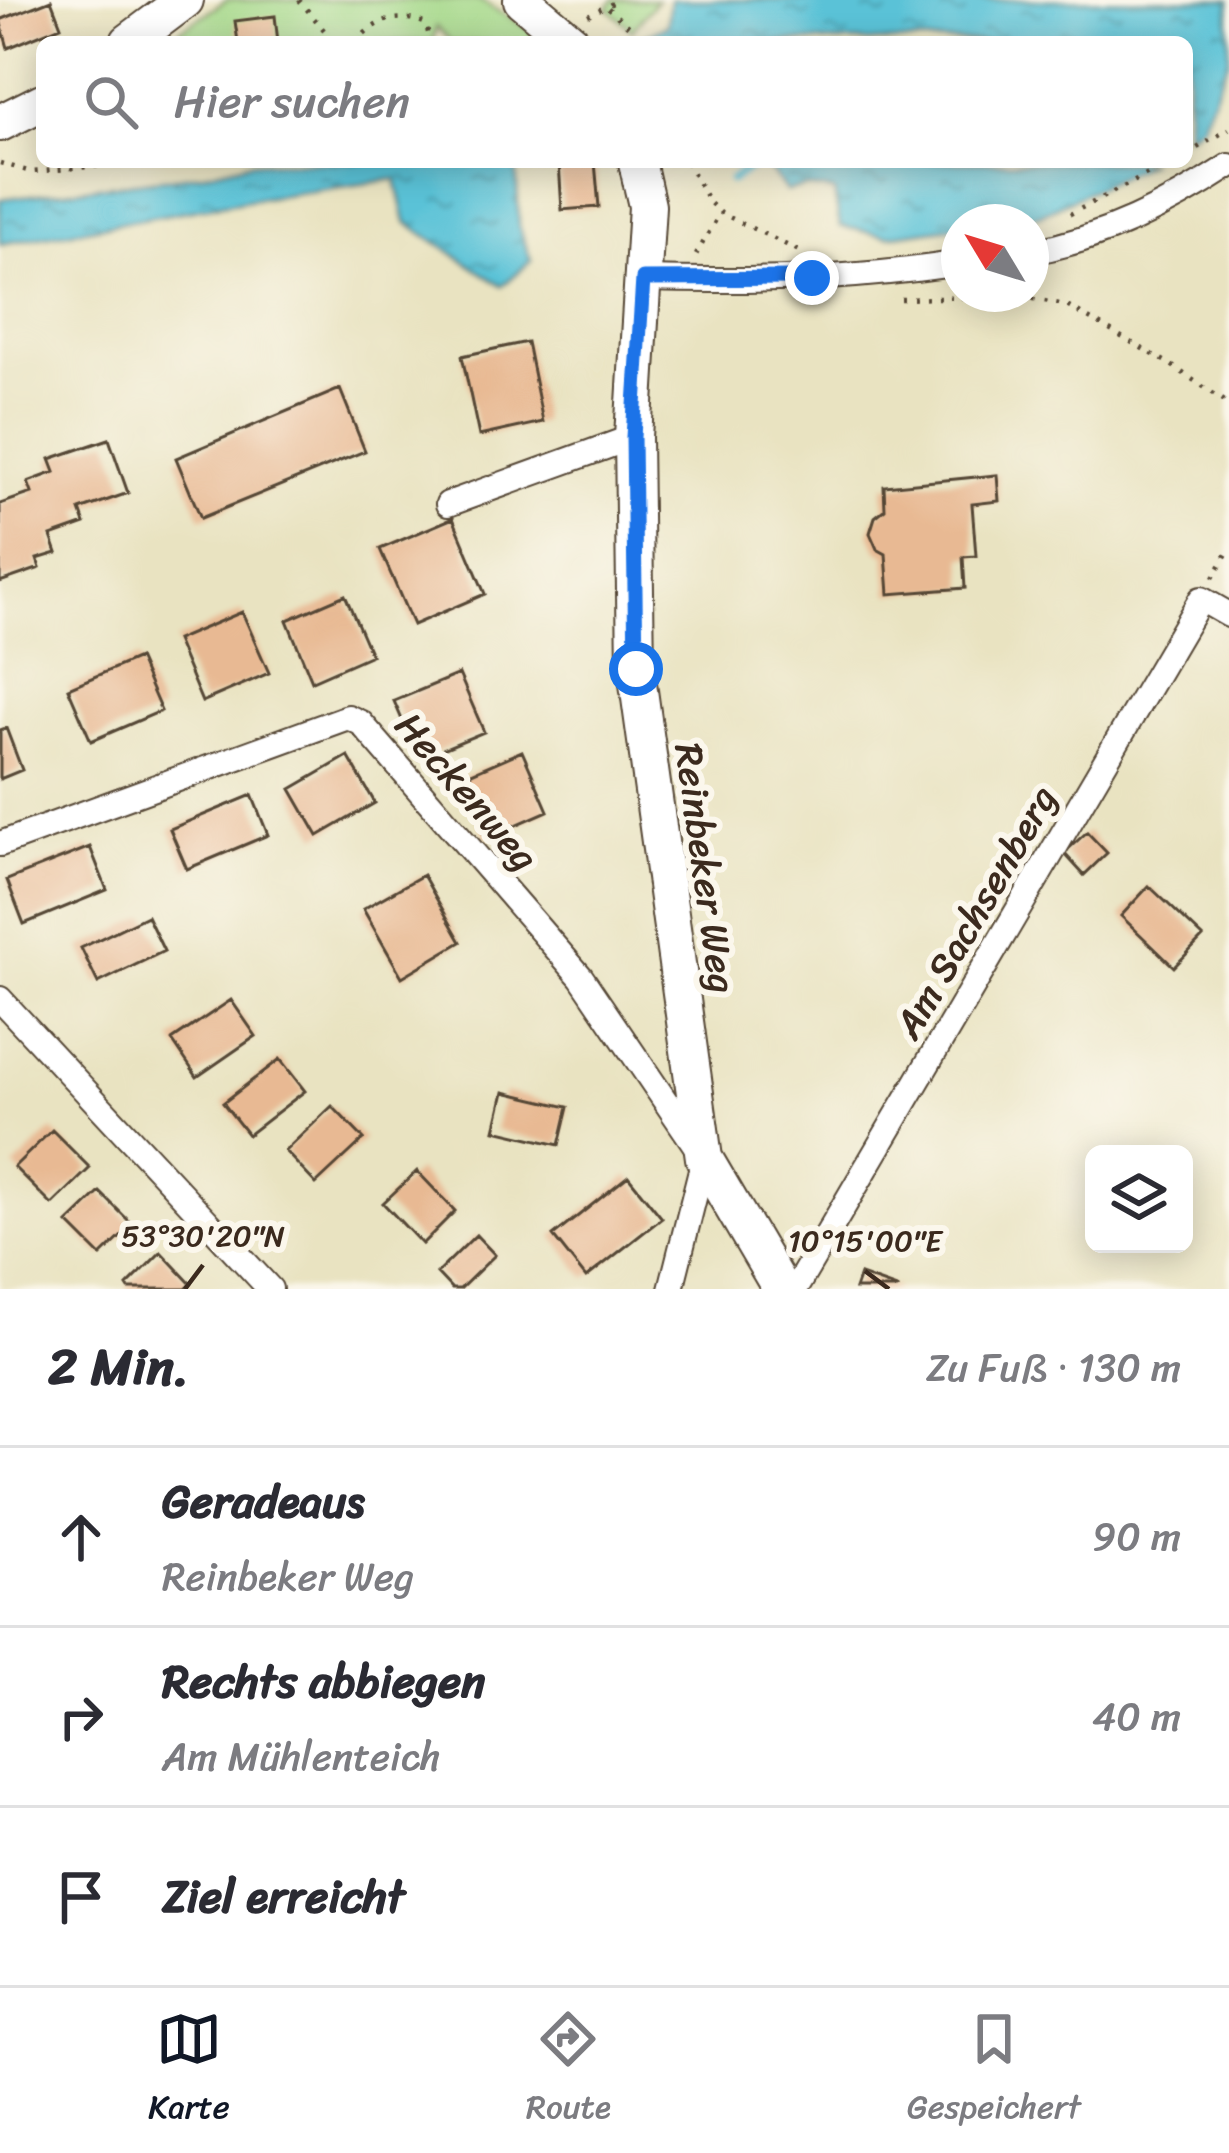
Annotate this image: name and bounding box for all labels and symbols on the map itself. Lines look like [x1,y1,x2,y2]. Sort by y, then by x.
north arrow [941,204,1049,312]
route end [785,251,839,305]
route start [609,642,663,696]
street label: Heckenweg [377,695,557,887]
street label: Reinbeker Weg [654,739,758,997]
street label: Am Sachsenberg [874,772,1076,1053]
text: 53°30'20"N [121,1209,285,1263]
text: 10°15'00"E [788,1214,944,1268]

